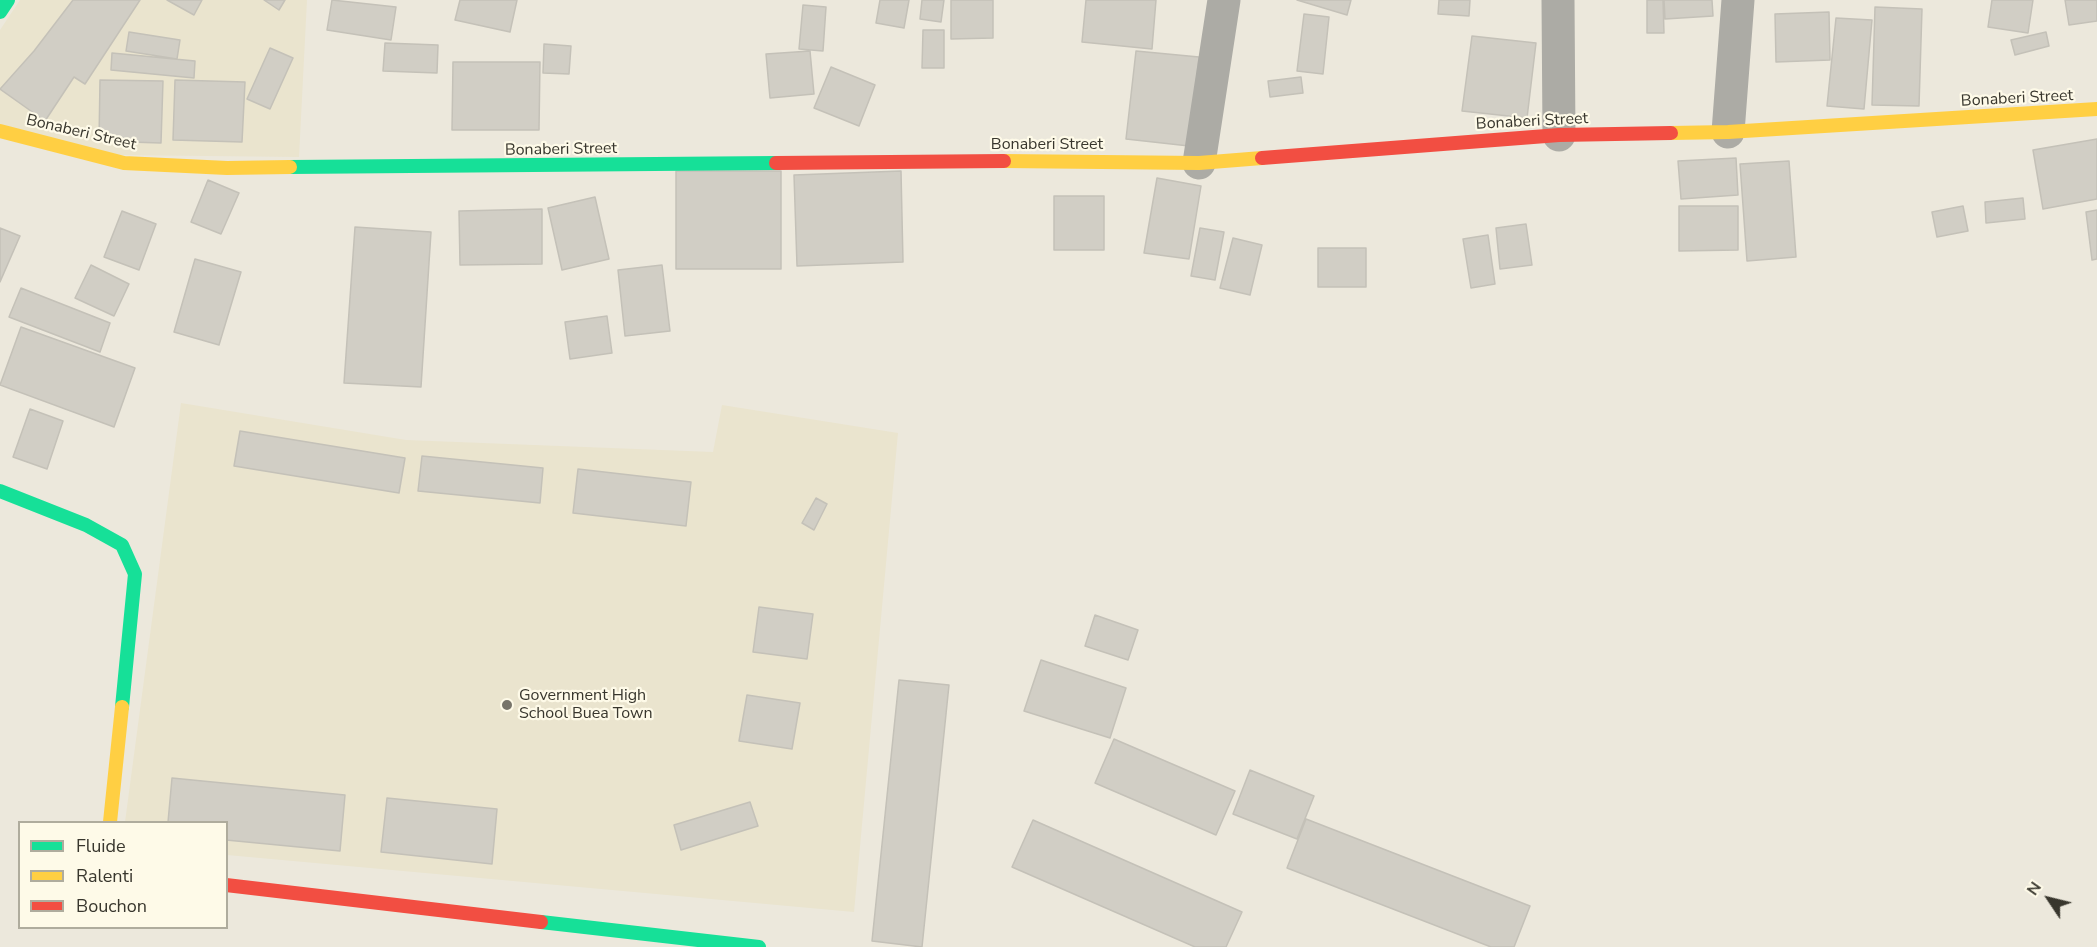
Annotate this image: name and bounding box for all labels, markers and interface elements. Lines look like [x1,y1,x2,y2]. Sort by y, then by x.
street label: Bonaberi Street [1960,86,2074,112]
street label: Bonaberi Street [1475,109,1589,135]
street label: Bonaberi Street [24,111,138,155]
street label: Bonaberi Street [991,135,1103,155]
street label: Bonaberi Street [505,139,617,161]
place label: Government High School Buea Town [519,686,653,724]
marker: Government High School Buea Town [500,698,514,712]
legend [18,821,228,929]
text: Fluide [76,834,126,858]
text: Ralenti [76,864,133,888]
north arrow [2019,869,2079,929]
text: N [2022,877,2047,900]
text: Bouchon [76,894,147,918]

